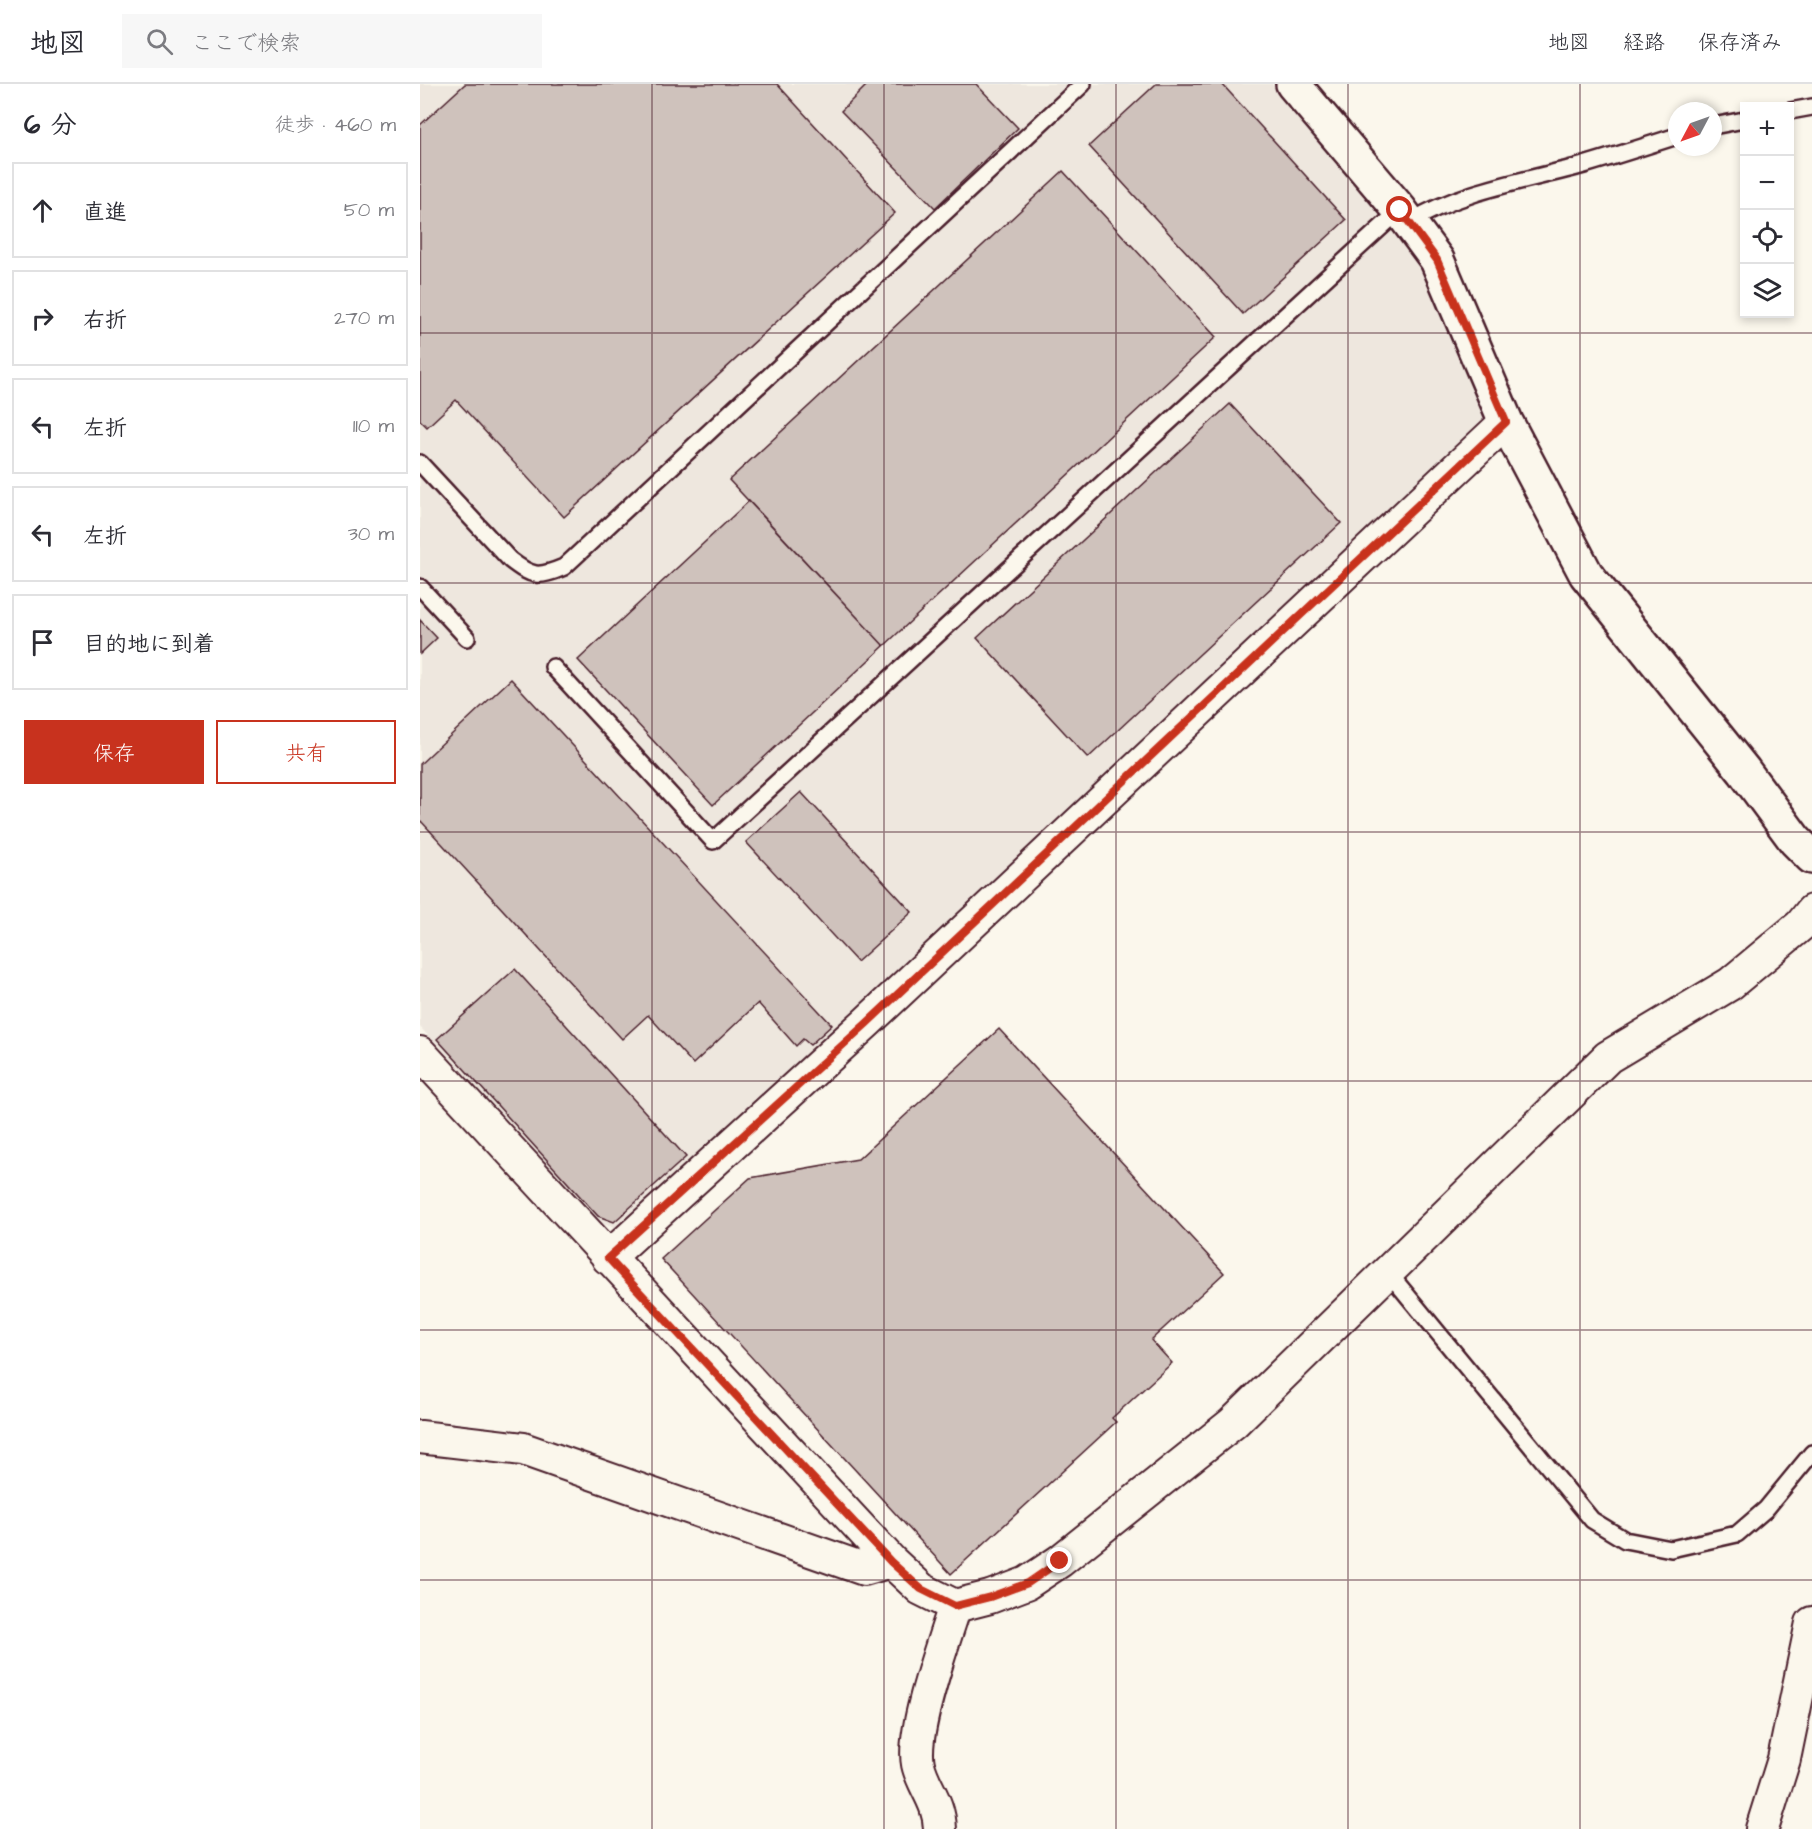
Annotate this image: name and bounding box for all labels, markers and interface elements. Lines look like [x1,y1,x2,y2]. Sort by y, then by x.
search box [122,14,542,68]
text: 地図 [30,24,86,63]
icon: search [143,25,176,58]
text: ここで検索 [191,28,301,59]
text: 地図 [1548,28,1590,57]
text: 経路 [1623,28,1665,57]
text: 保存済み [1698,28,1782,57]
north arrow [1668,102,1722,156]
map controls [1740,102,1794,318]
button: + [1740,102,1794,156]
text: 6 分 [24,107,77,143]
text: 徒歩 · 460 m [275,111,396,139]
button: − [1740,156,1794,210]
icon: ahead [26,194,59,227]
text: 50 m [344,196,394,224]
route start [1386,196,1412,222]
text: 直進 [83,197,127,228]
button: locate [1740,210,1794,264]
button: layers [1740,264,1794,318]
icon: right [26,302,59,335]
text: 270 m [334,304,394,332]
text: 右折 [83,305,127,336]
icon: left [26,410,59,443]
text: 110 m [353,412,394,440]
text: 左折 [83,413,127,444]
icon: left [26,518,59,551]
text: 30 m [348,520,394,548]
text: 左折 [83,521,127,552]
icon: arrive [26,626,59,659]
text: 目的地に到着 [83,629,215,660]
button: 保存 [24,720,204,784]
button: 共有 [216,720,396,784]
route end [1046,1547,1072,1573]

